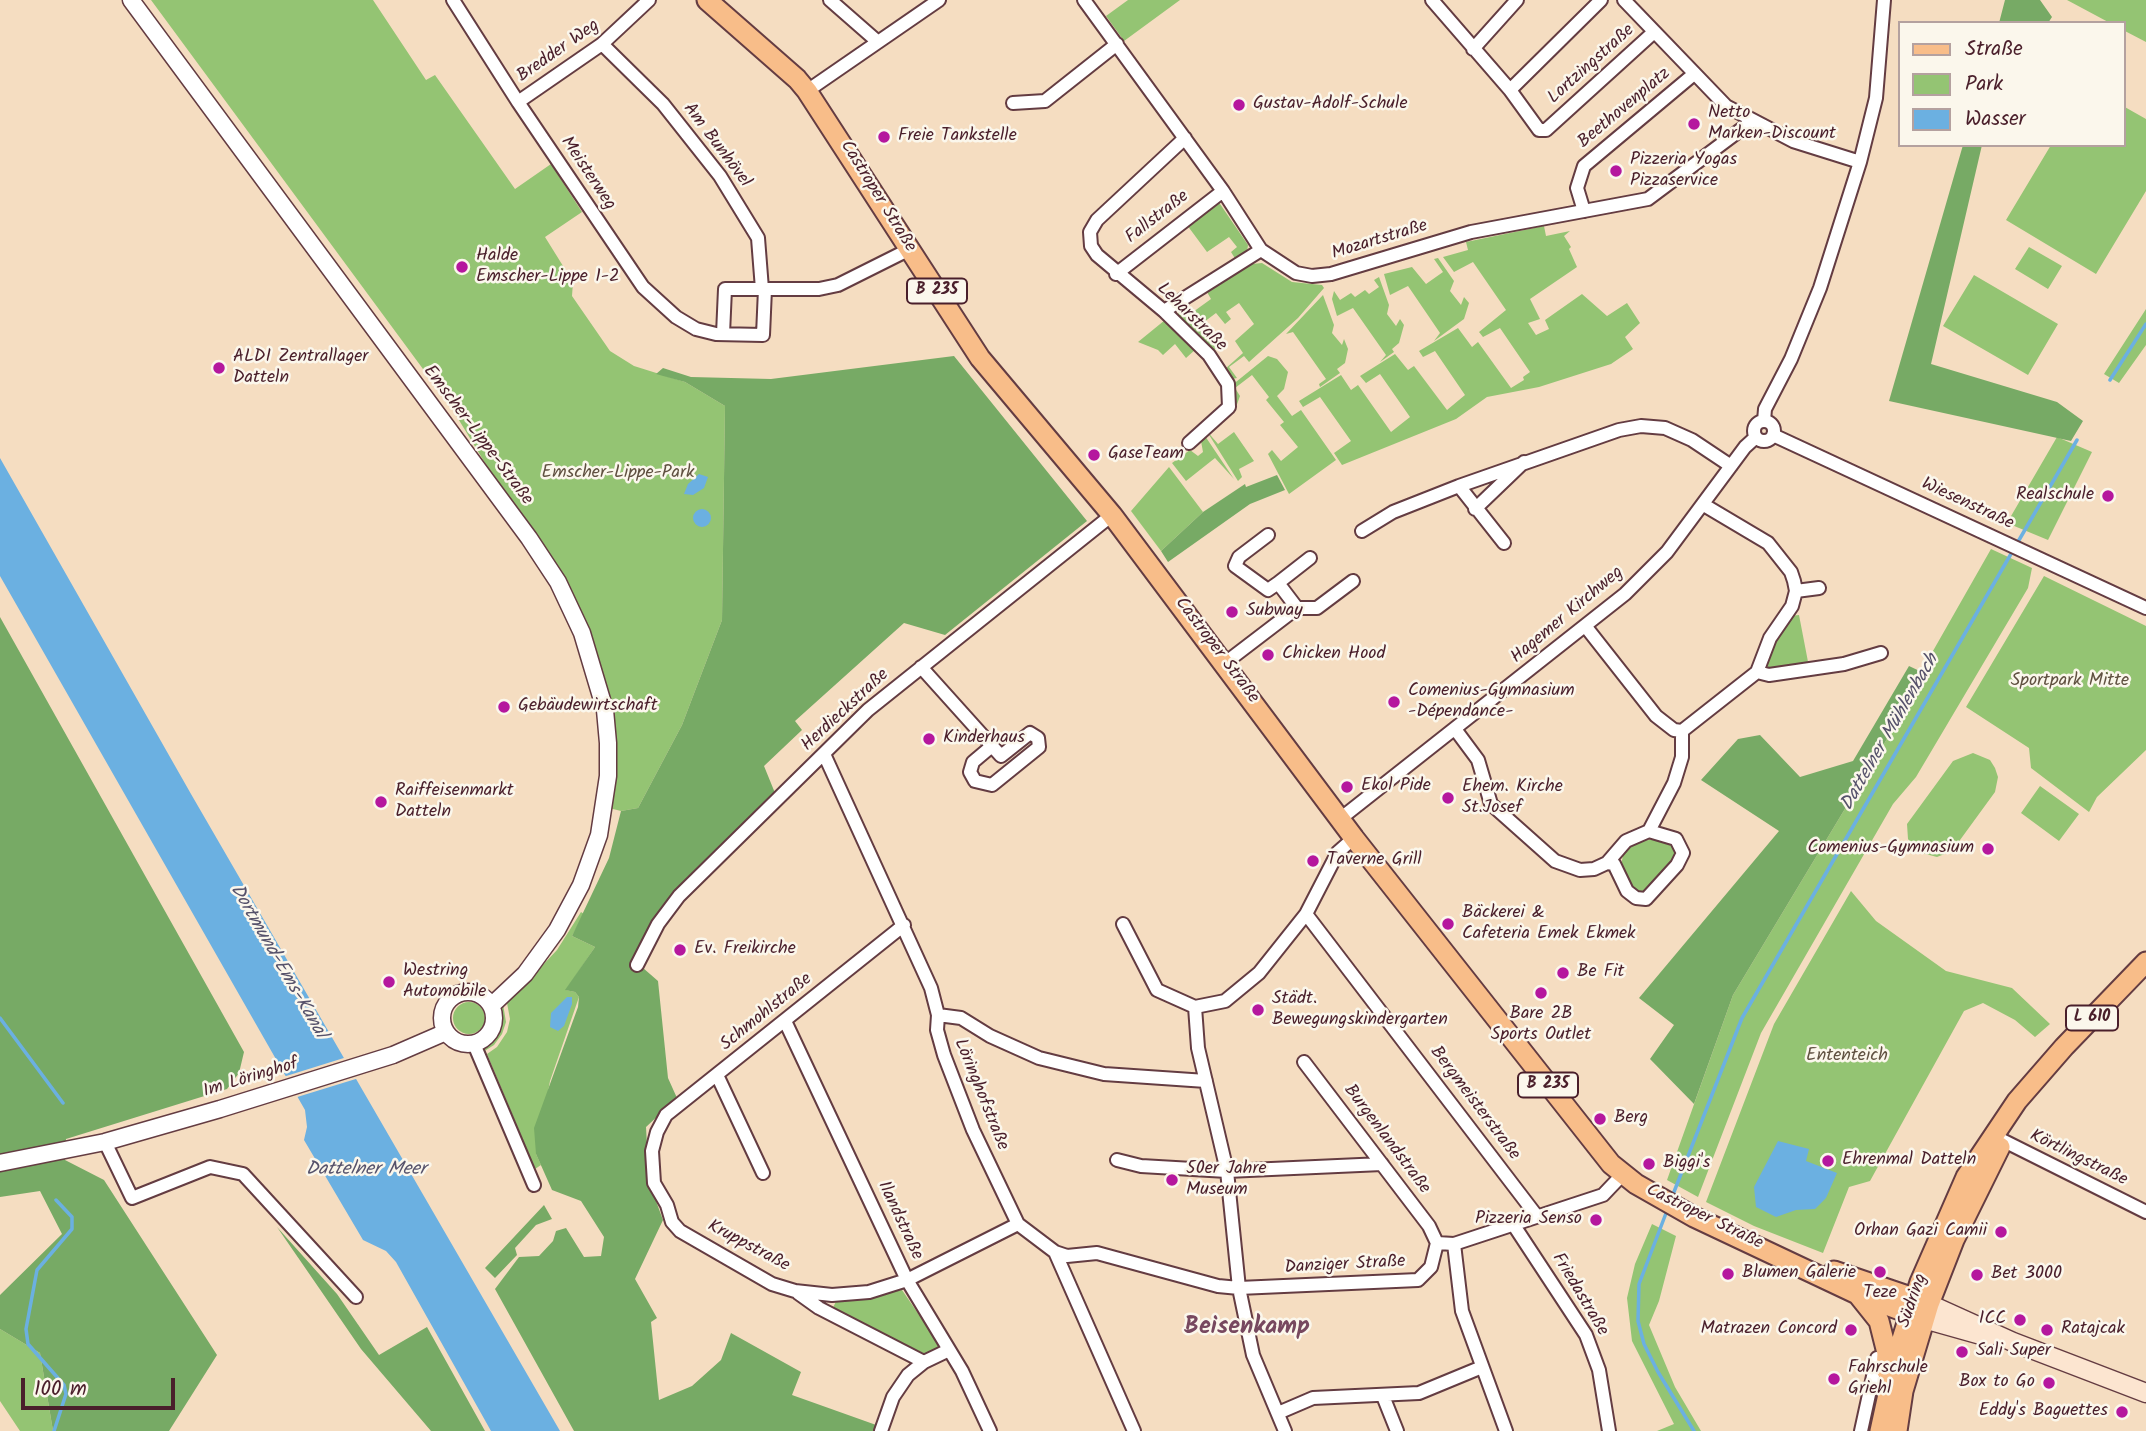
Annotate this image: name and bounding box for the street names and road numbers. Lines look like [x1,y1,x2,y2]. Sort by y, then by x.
street label: Bredder Weg [514,16,604,88]
street label: Lortzingstraße [1544,21,1640,109]
street label: Beethovenplatz [1574,64,1676,154]
street label: Am Bunhövel [677,100,755,192]
street label: Meisterweg [555,133,619,215]
street label: Castroper Straße [834,137,920,257]
street label: Fallstraße [1122,187,1194,249]
street label: Mozartstraße [1329,216,1431,266]
road number: B 235 [907,278,967,304]
street label: Leharstraße [1151,279,1231,357]
street label: Emscher-Lippe-Straße [417,362,537,510]
street label: Wiesenstraße [1917,474,2017,536]
street label: Hagemer Kirchweg [1507,563,1629,669]
street label: Castroper Straße [1169,594,1263,708]
street label: Herdieckstraße [798,665,894,757]
street label: Schmohlstraße [717,970,817,1056]
road number: L 610 [2066,1006,2118,1030]
street label: Löringhofstraße [948,1036,1012,1154]
street label: Bergmeisterstraße [1424,1043,1524,1165]
street label: Im Löringhof [201,1054,301,1104]
road number: B 235 [1518,1072,1578,1098]
street label: Burgenlandstraße [1338,1081,1434,1199]
street label: Körtlingstraße [2026,1126,2130,1192]
street label: Ilandstraße [871,1178,927,1264]
street label: Castroper Straße [1642,1180,1766,1256]
street label: Kruppstraße [703,1216,793,1278]
street label: Friedastraße [1546,1250,1612,1340]
street label: Danziger Straße [1284,1252,1406,1280]
street label: Südring [1895,1271,1933,1331]

